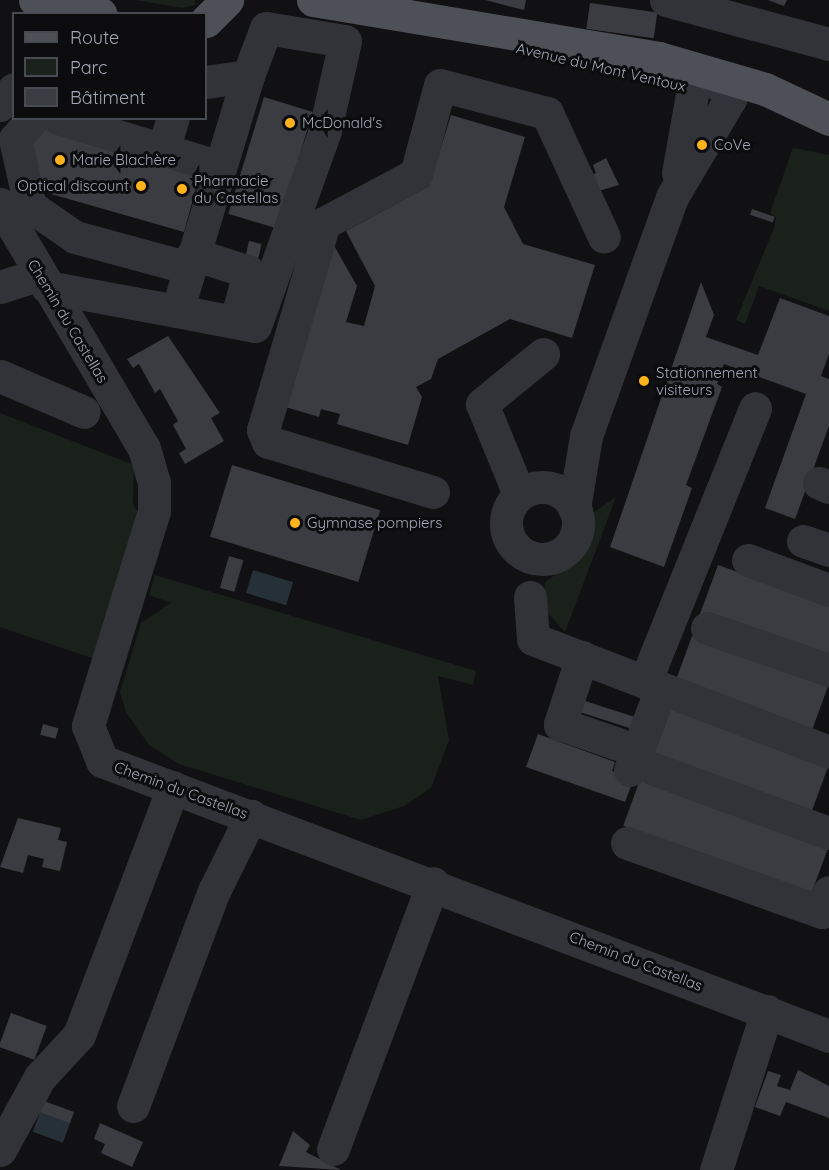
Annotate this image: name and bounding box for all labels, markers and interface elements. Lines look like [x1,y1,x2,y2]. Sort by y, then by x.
legend [12,12,207,120]
text: Route [70,26,119,49]
street label: Avenue du Mont Ventoux [515,39,687,95]
text: Parc [70,56,107,79]
text: Bâtiment [70,86,146,109]
place label: McDonald's [302,114,382,132]
marker: McDonald's [283,116,297,130]
place label: CoVe [714,136,751,154]
marker: CoVe [695,138,709,152]
place label: Marie Blachère [72,151,176,169]
marker: Marie Blachère [53,153,67,167]
place label: Pharmacie du Castellas [194,171,278,206]
place label: Optical discount [17,177,129,195]
marker: Optical discount [134,179,148,193]
marker: Pharmacie du Castellas [175,182,189,196]
street label: Chemin du Castellas [24,256,112,386]
place label: Stationnement visiteurs [656,363,758,398]
marker: Stationnement visiteurs [637,374,651,388]
place label: Gymnase pompiers [307,514,442,532]
marker: Gymnase pompiers [288,516,302,530]
street label: Chemin du Castellas [112,757,250,823]
street label: Chemin du Castellas [567,927,705,995]

